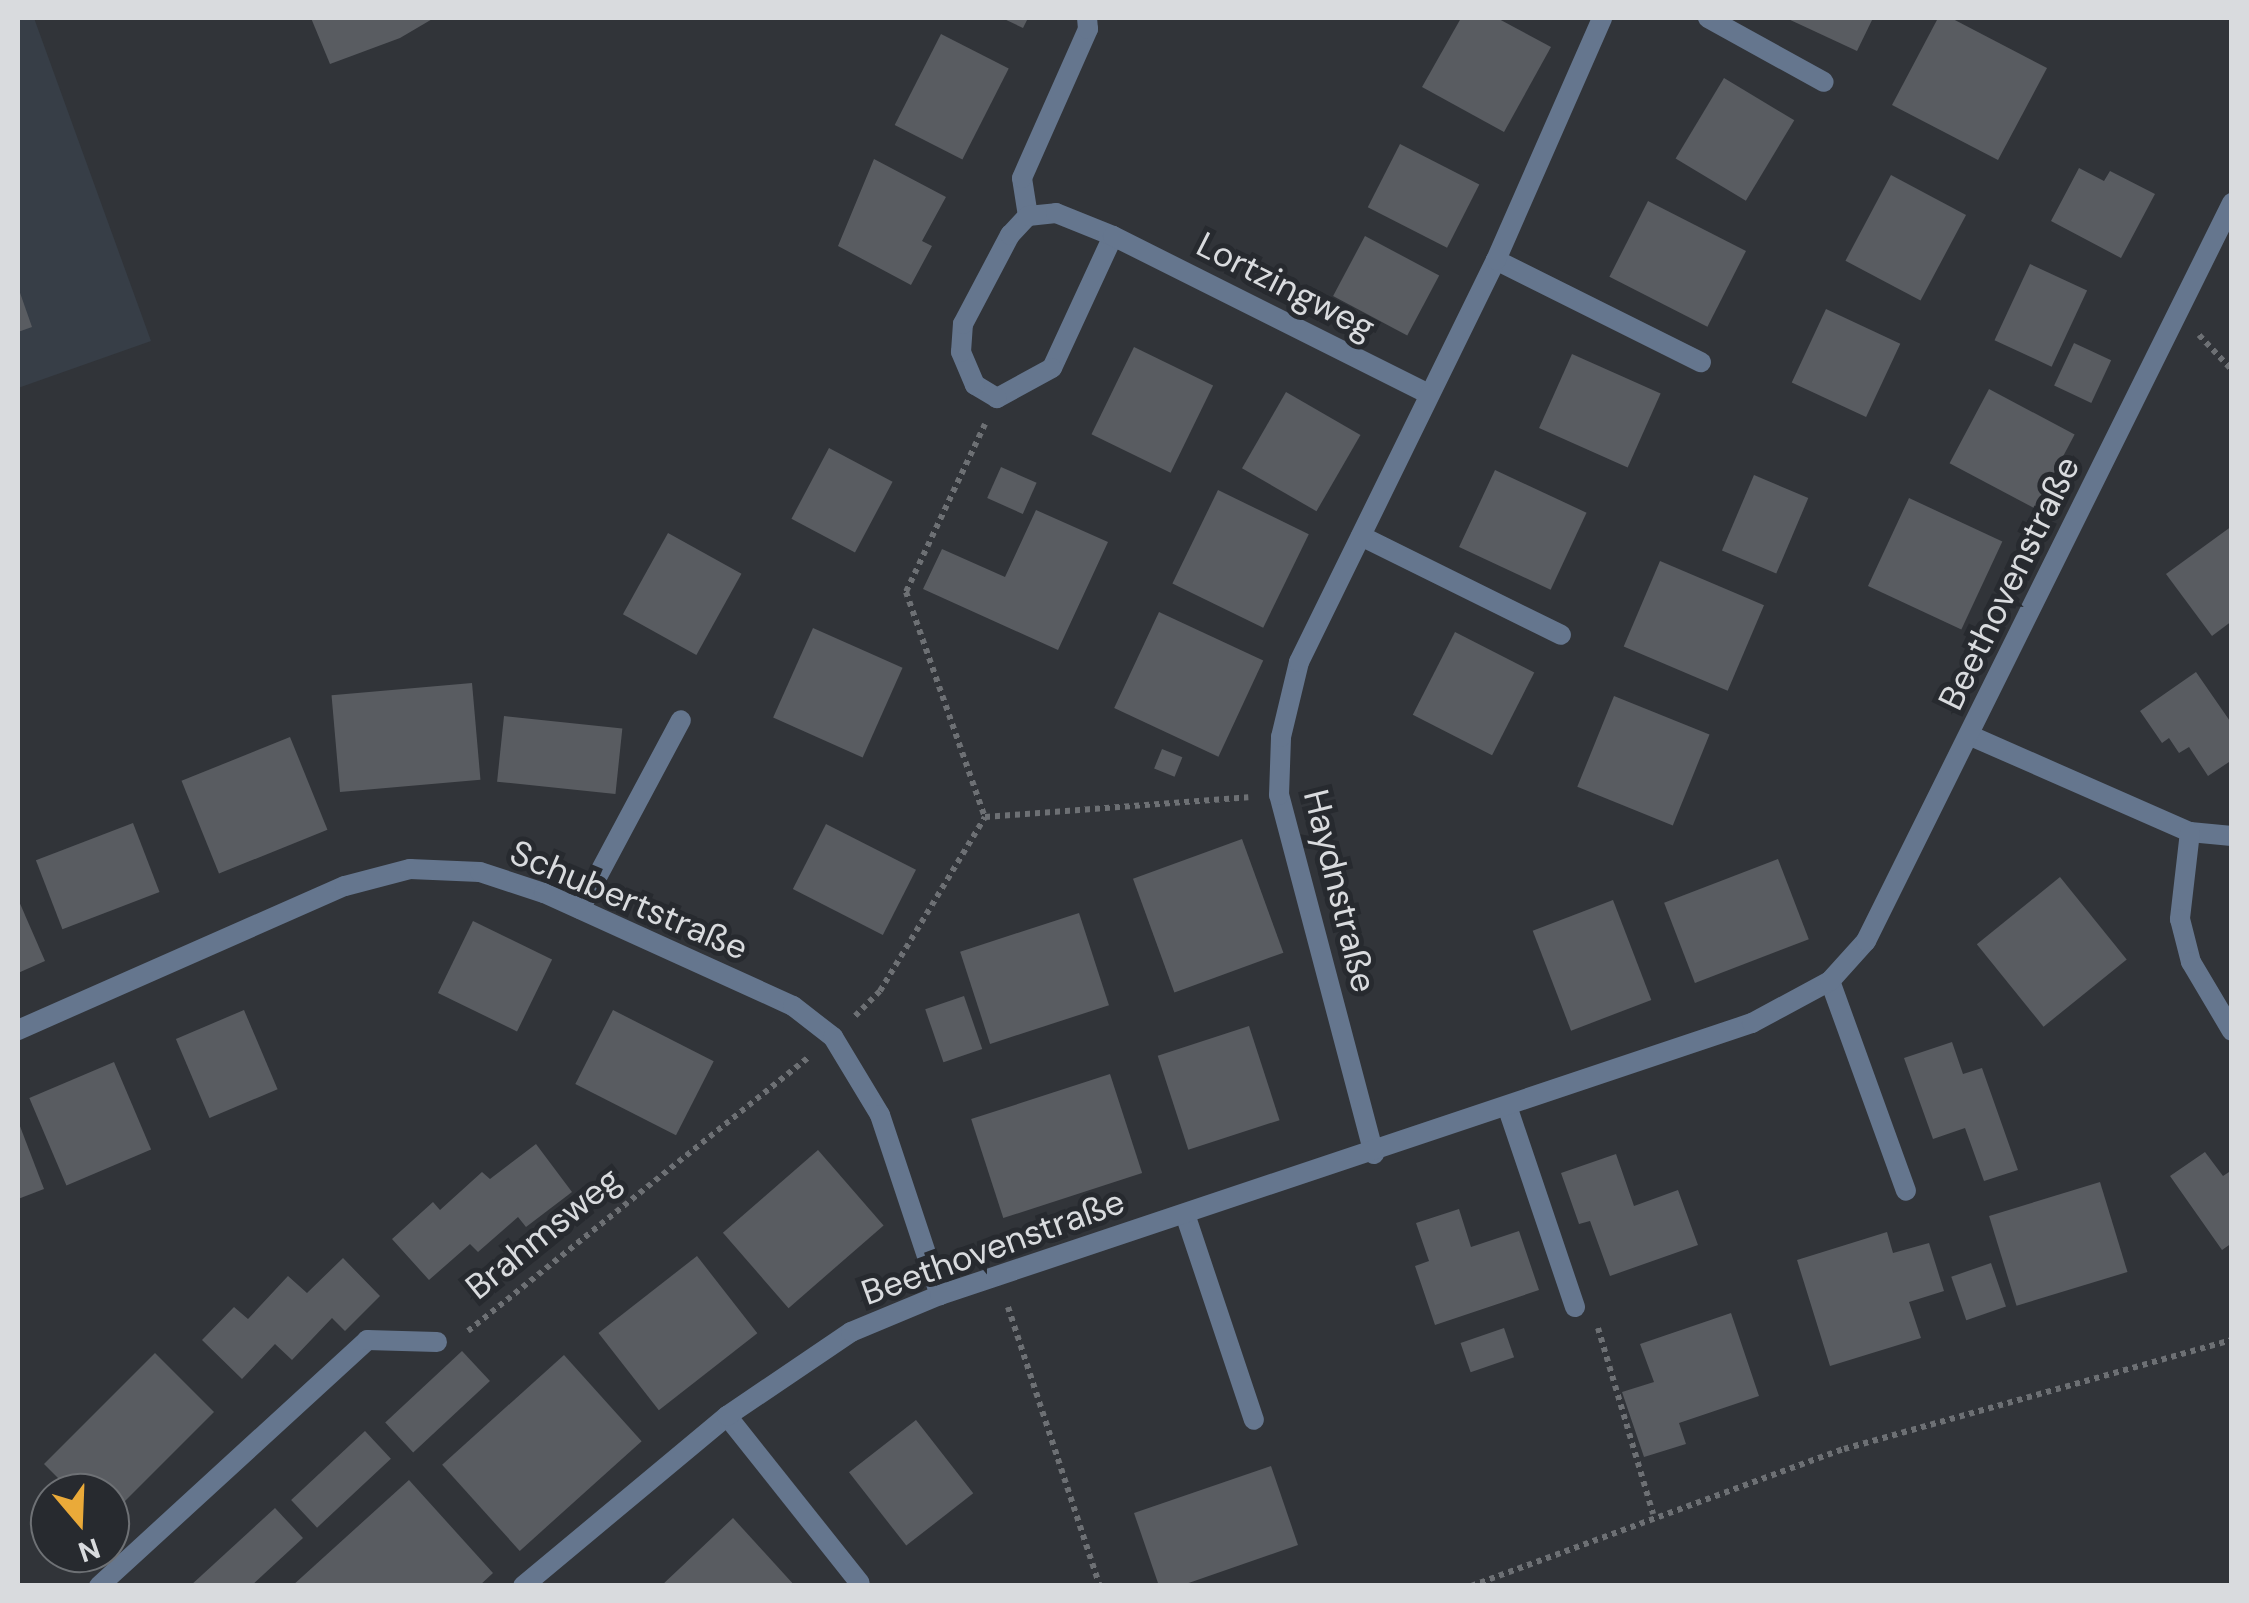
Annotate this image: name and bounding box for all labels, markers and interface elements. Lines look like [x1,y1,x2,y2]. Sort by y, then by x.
street label: Lortzingweg [1190,223,1382,349]
street label: Beethovenstraße [1930,450,2088,716]
street label: Haydnstraße [1295,785,1385,997]
street label: Schubertstraße [504,831,754,969]
street label: Brahmsweg [457,1158,629,1308]
street label: Beethovenstraße [856,1180,1130,1314]
north arrow [30,1473,130,1573]
text: N [74,1529,105,1571]

